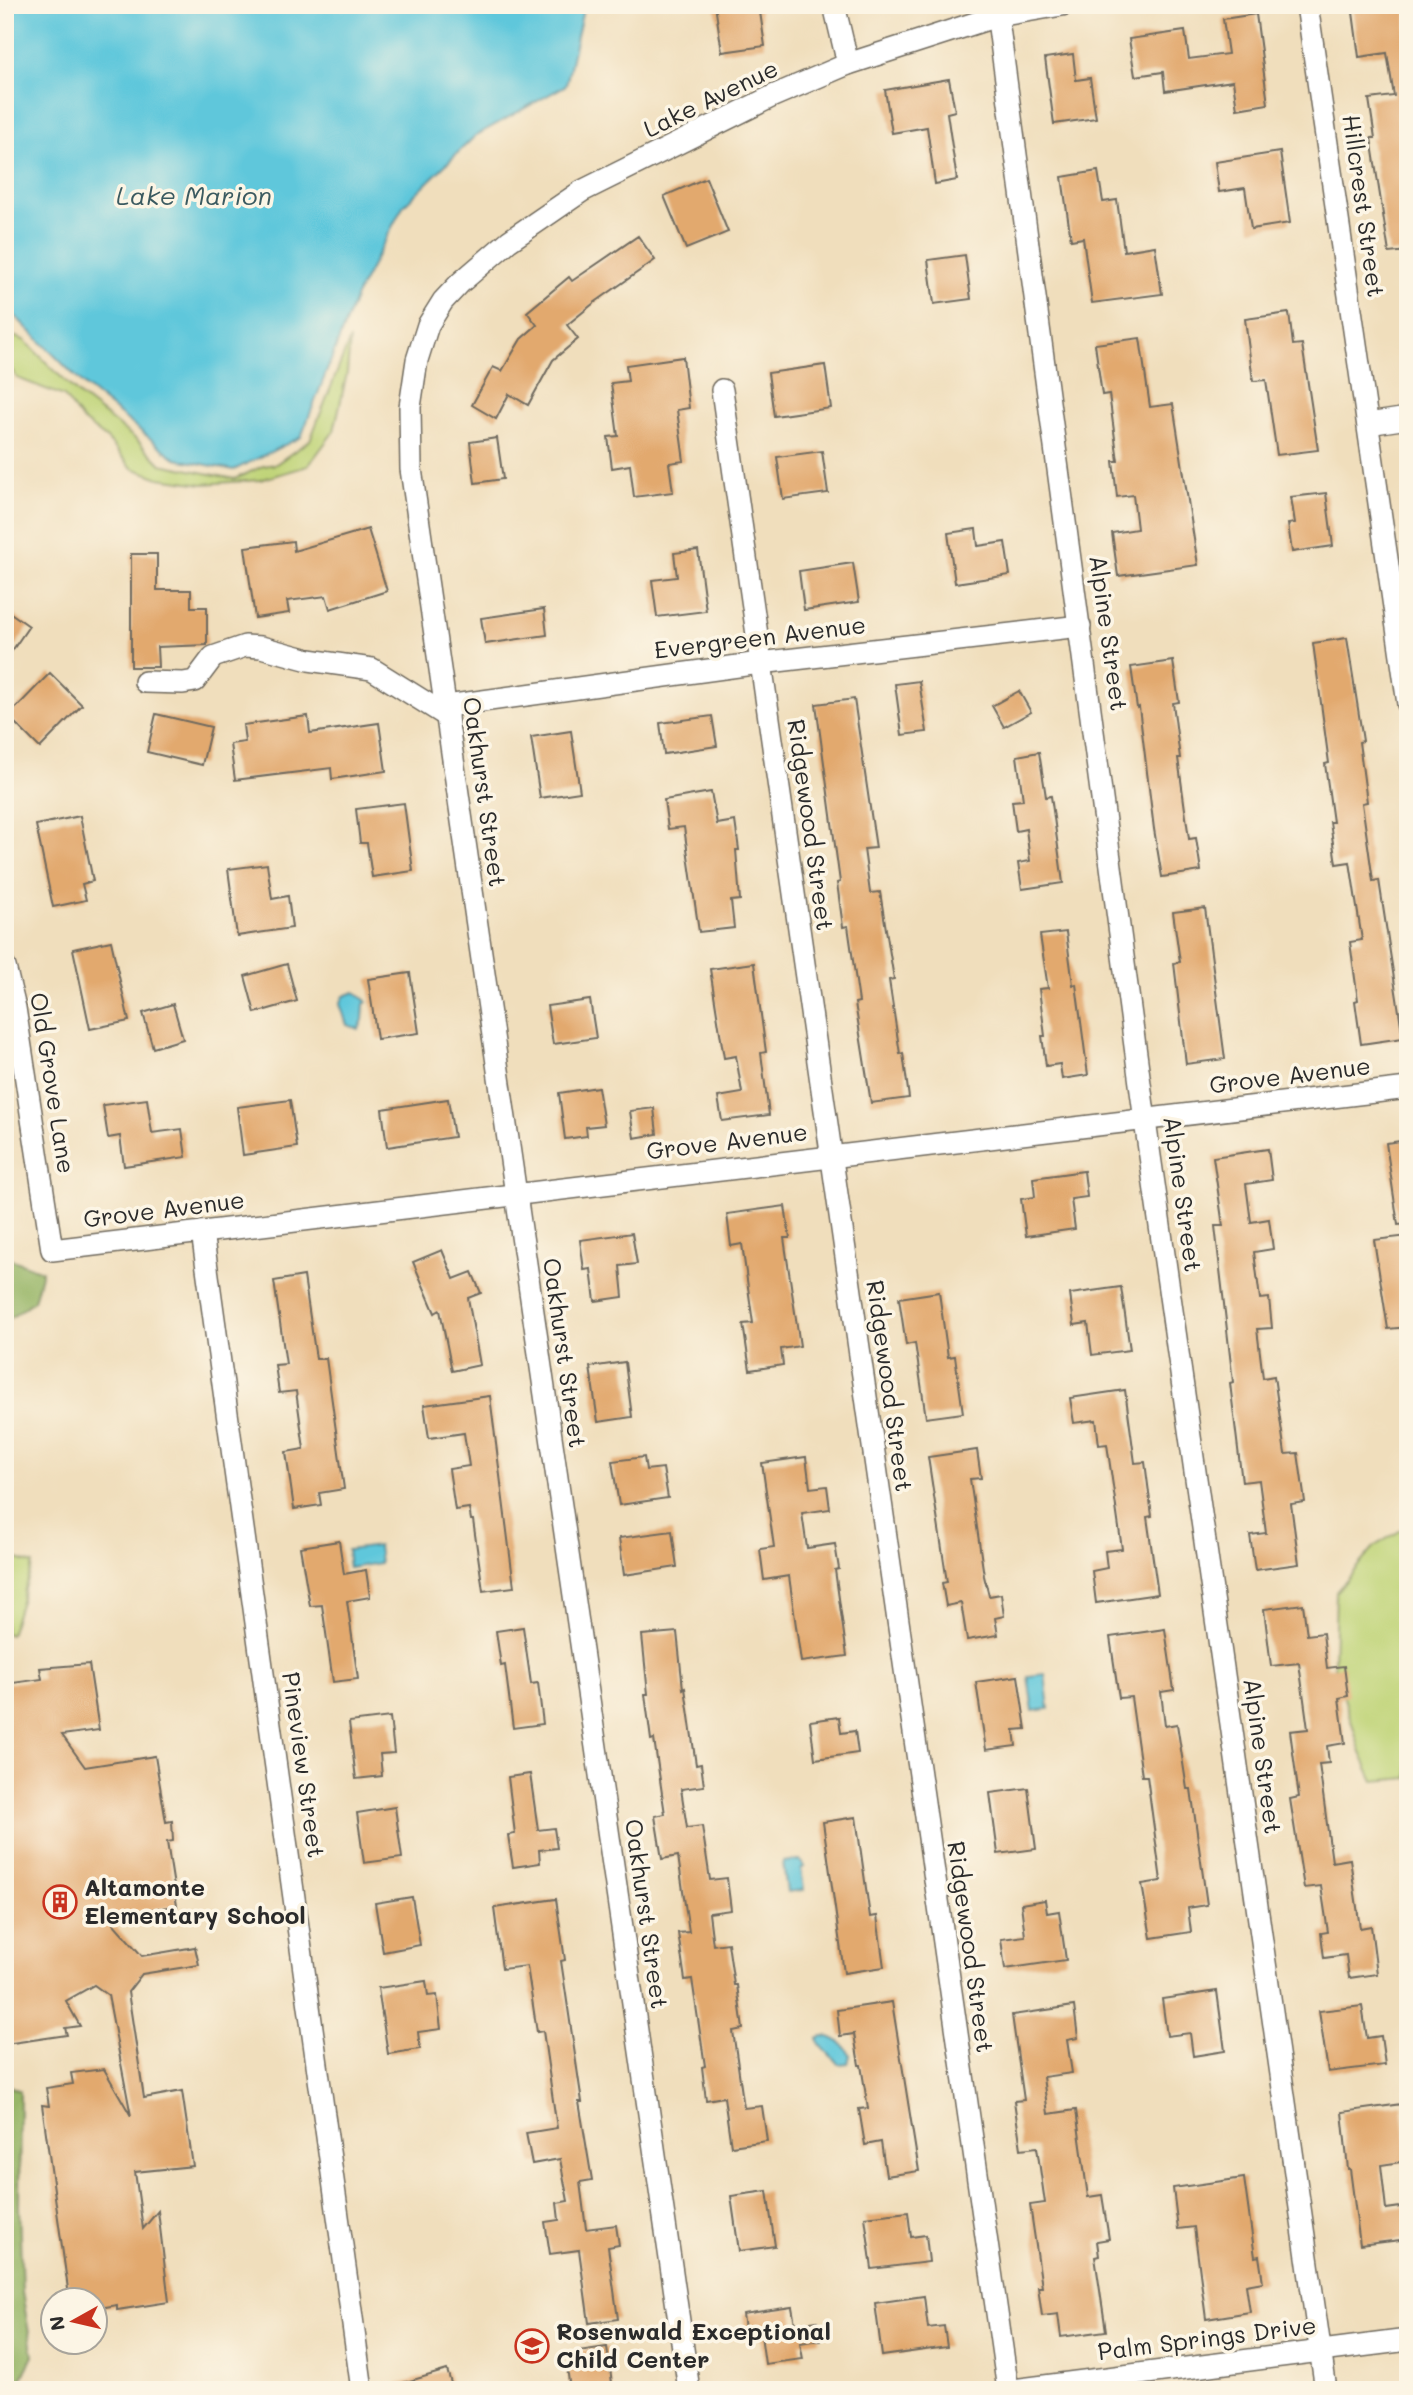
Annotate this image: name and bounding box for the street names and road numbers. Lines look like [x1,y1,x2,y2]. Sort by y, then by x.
street label: Lake Avenue [638,52,783,144]
street label: Hillcrest Street [1336,113,1393,299]
street label: Alpine Street [1083,553,1136,713]
street label: Evergreen Avenue [652,608,867,665]
street label: Oakhurst Street [457,695,514,889]
street label: Ridgewood Street [781,717,842,932]
street label: Old Grove Lane [24,990,83,1176]
street label: Grove Avenue [1207,1049,1372,1100]
street label: Alpine Street [1157,1114,1210,1274]
street label: Grove Avenue [644,1115,809,1166]
street label: Grove Avenue [81,1183,246,1234]
street label: Oakhurst Street [537,1256,594,1450]
street label: Ridgewood Street [860,1278,921,1493]
street label: Pineview Street [276,1670,333,1860]
street label: Alpine Street [1237,1676,1290,1836]
street label: Oakhurst Street [619,1817,676,2011]
street label: Ridgewood Street [941,1839,1002,2054]
street label: Palm Springs Drive [1096,2309,1318,2366]

